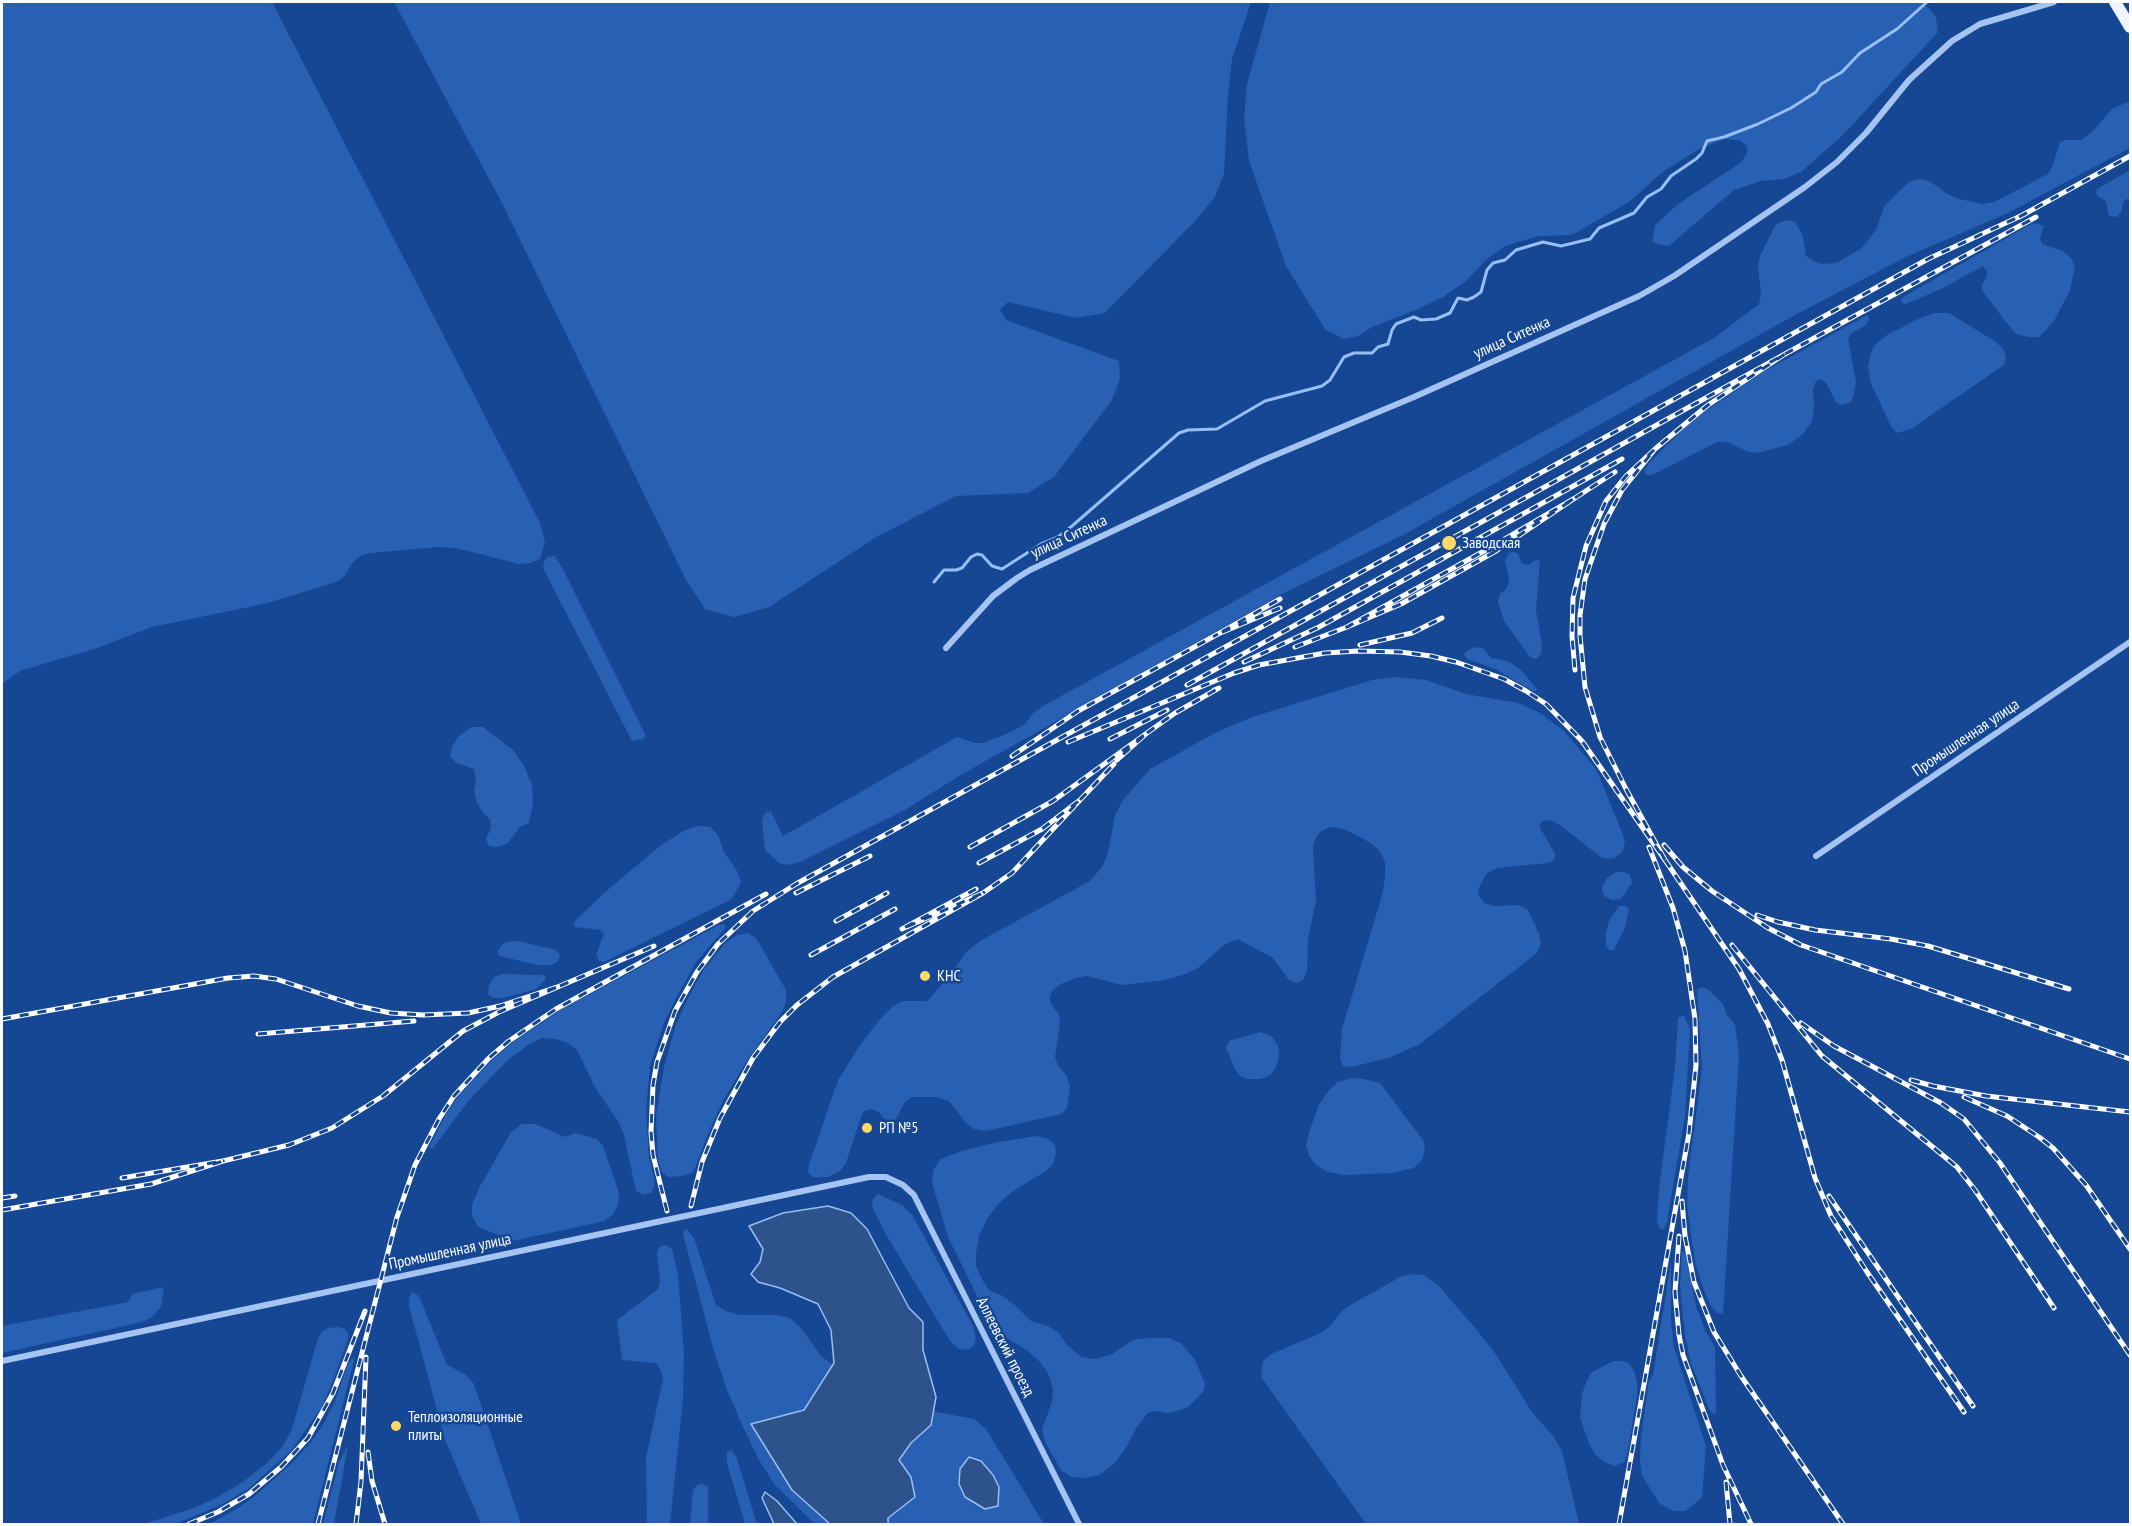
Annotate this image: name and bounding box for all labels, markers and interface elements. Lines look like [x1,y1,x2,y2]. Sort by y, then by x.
street label: улица Ситенка [1471,313,1553,363]
street label: улица Ситенка [1028,511,1110,563]
place label: Заводская [1462,533,1520,553]
marker: Заводская [1440,534,1458,552]
street label: Промышленная улица [1909,695,2023,781]
place label: КНС [937,966,961,986]
marker: КНС [918,969,932,983]
place label: РП №5 [879,1118,918,1138]
marker: РП №5 [860,1121,874,1135]
street label: Промышленная улица [387,1230,513,1274]
street label: Аллеевский проезд [972,1294,1038,1400]
place label: Теплоизоляционные плиты [408,1407,523,1445]
marker: Теплоизоляционные плиты [389,1419,403,1433]

